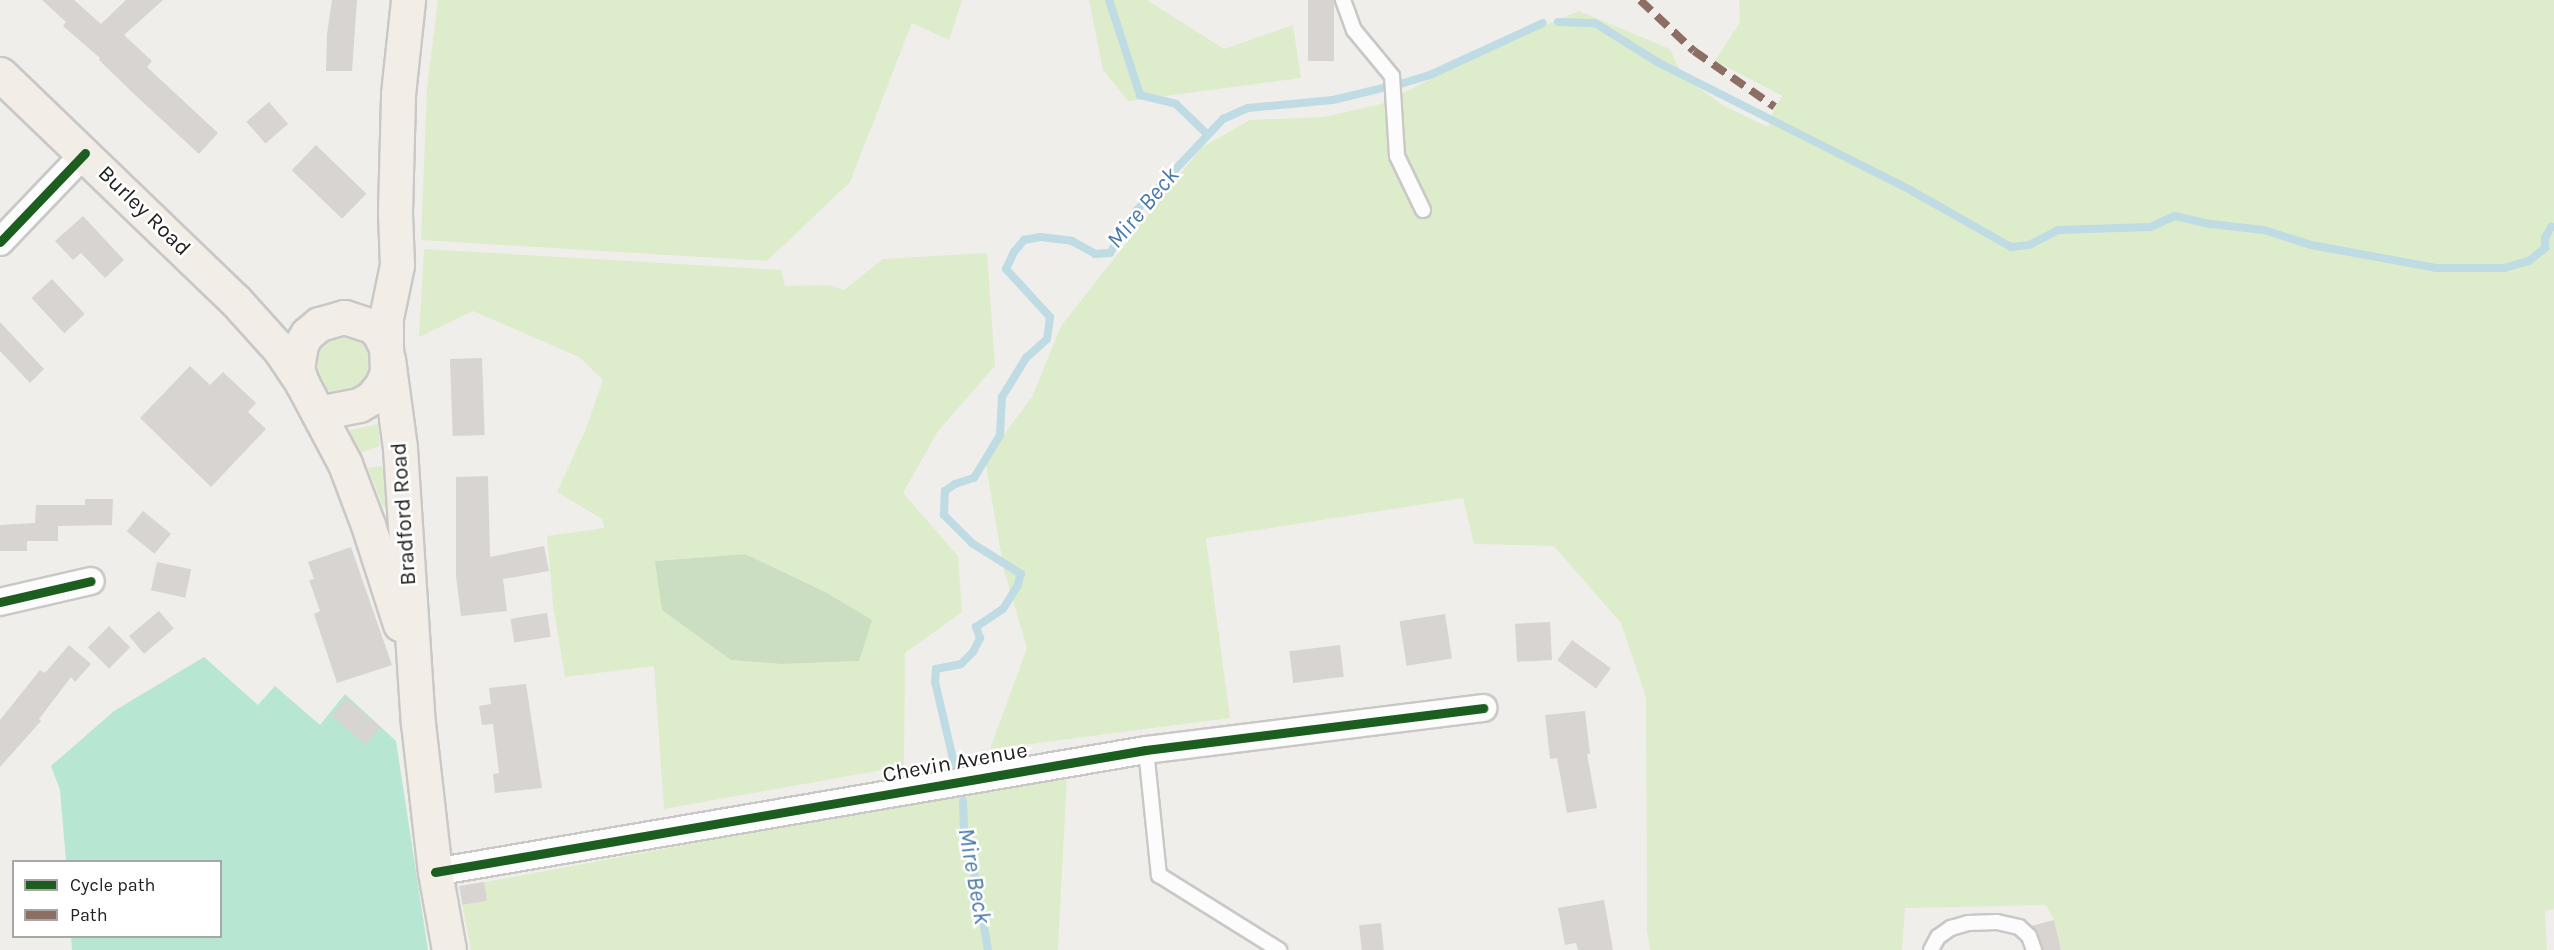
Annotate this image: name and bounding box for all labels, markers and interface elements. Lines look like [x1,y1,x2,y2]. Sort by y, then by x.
street label: Burley Road [92,160,196,262]
water label: Mire Beck [1101,162,1185,254]
street label: Bradford Road [386,442,422,586]
street label: Chevin Avenue [881,737,1029,789]
water label: Mire Beck [951,826,997,926]
legend [12,860,222,938]
text: Cycle path [70,874,155,896]
text: Path [70,904,108,926]

